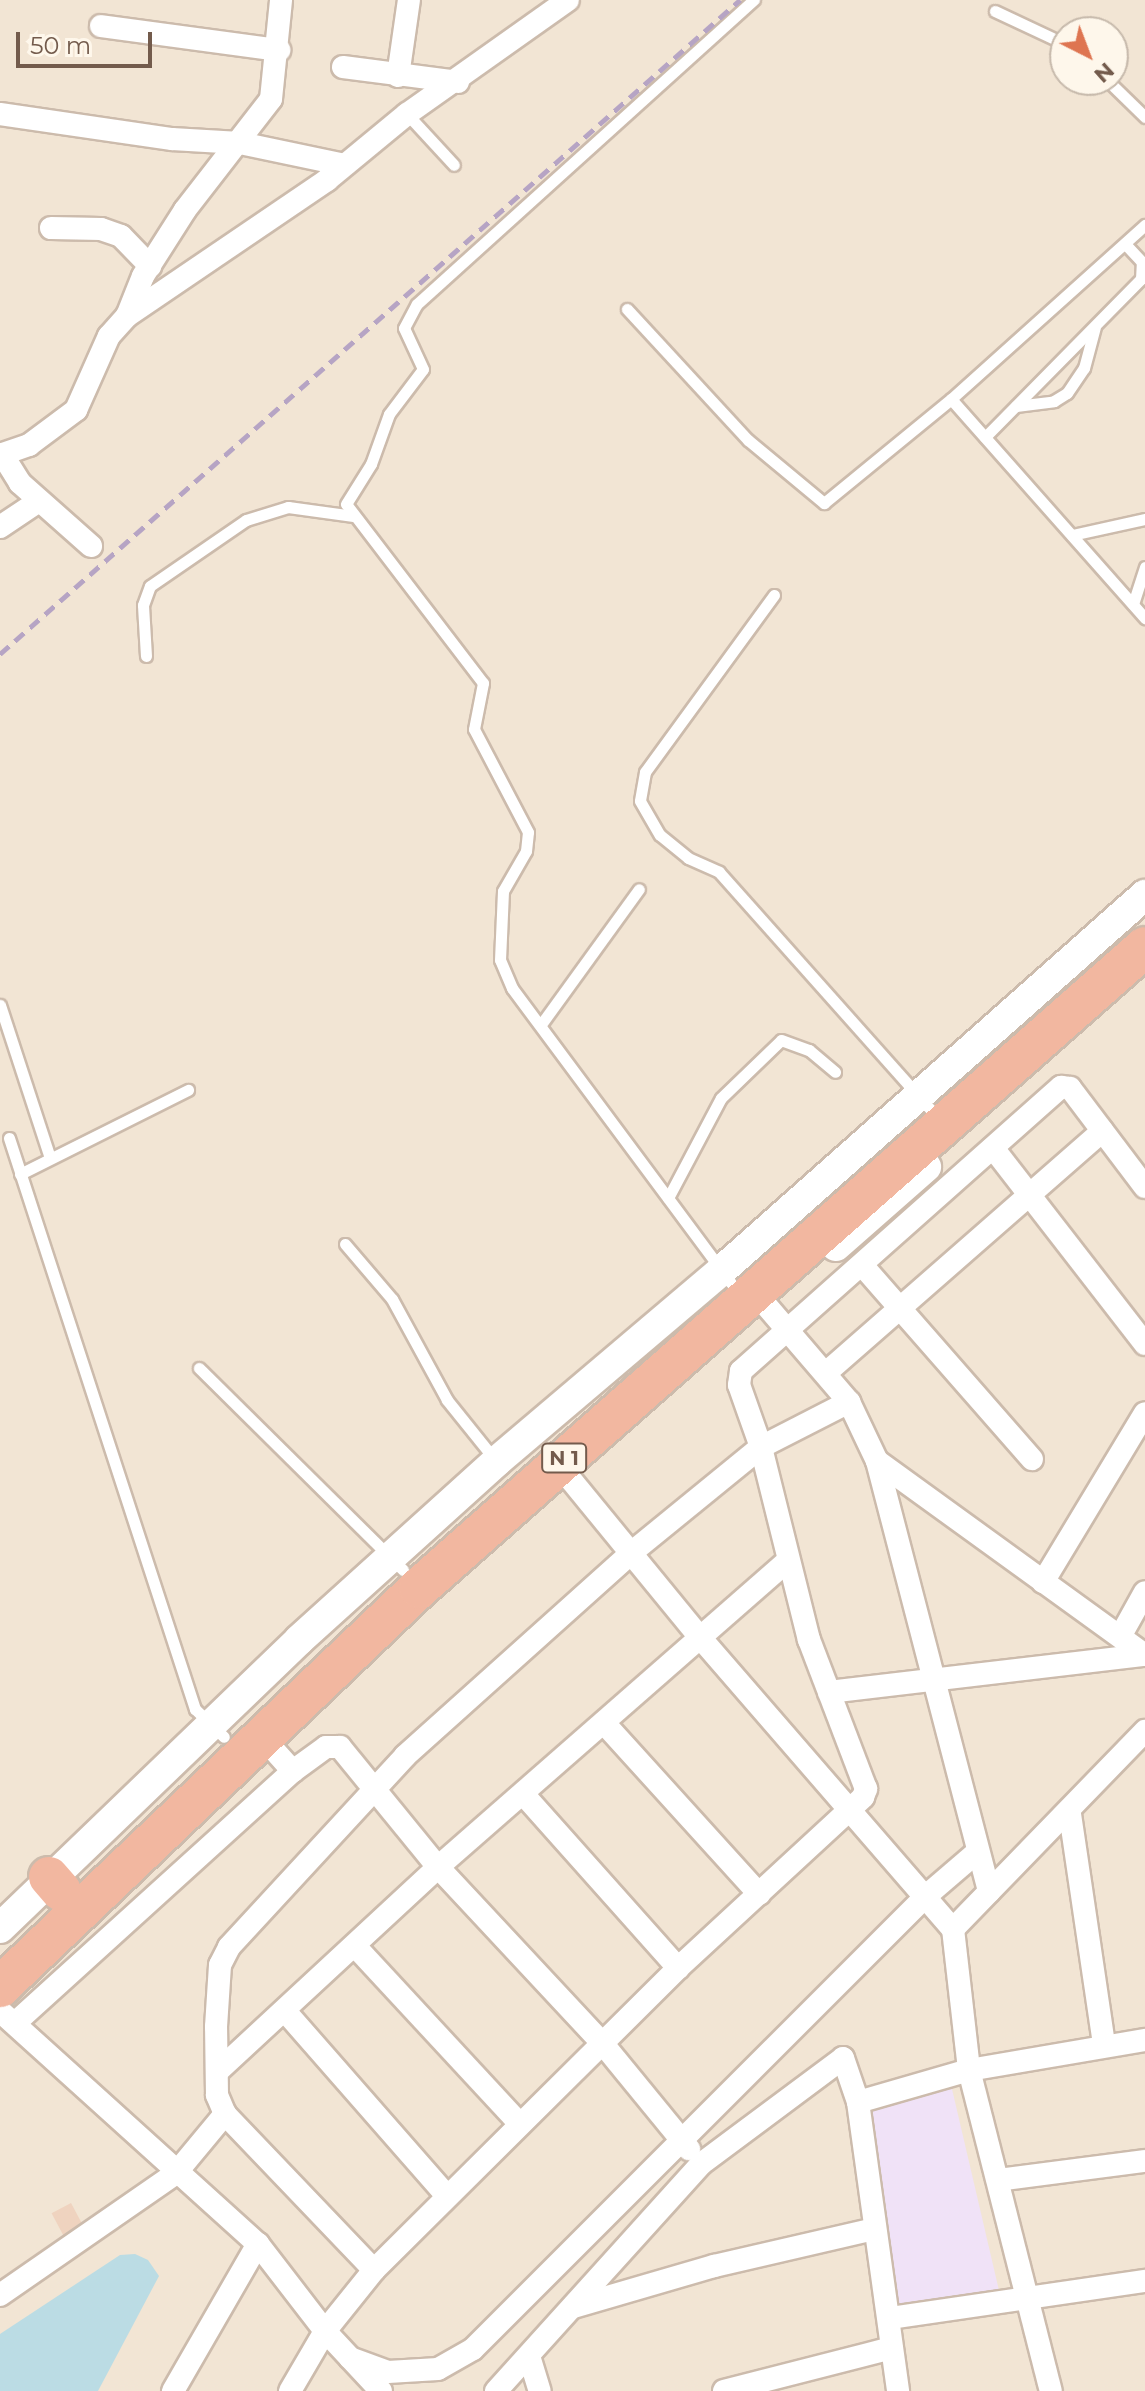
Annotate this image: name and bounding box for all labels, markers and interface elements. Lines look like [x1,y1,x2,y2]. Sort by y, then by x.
scale bar [20,16,156,66]
north arrow [1049,16,1129,96]
text: 50 m [30,31,91,60]
text: N [1088,57,1120,89]
road number: N 1 [540,1442,588,1474]

